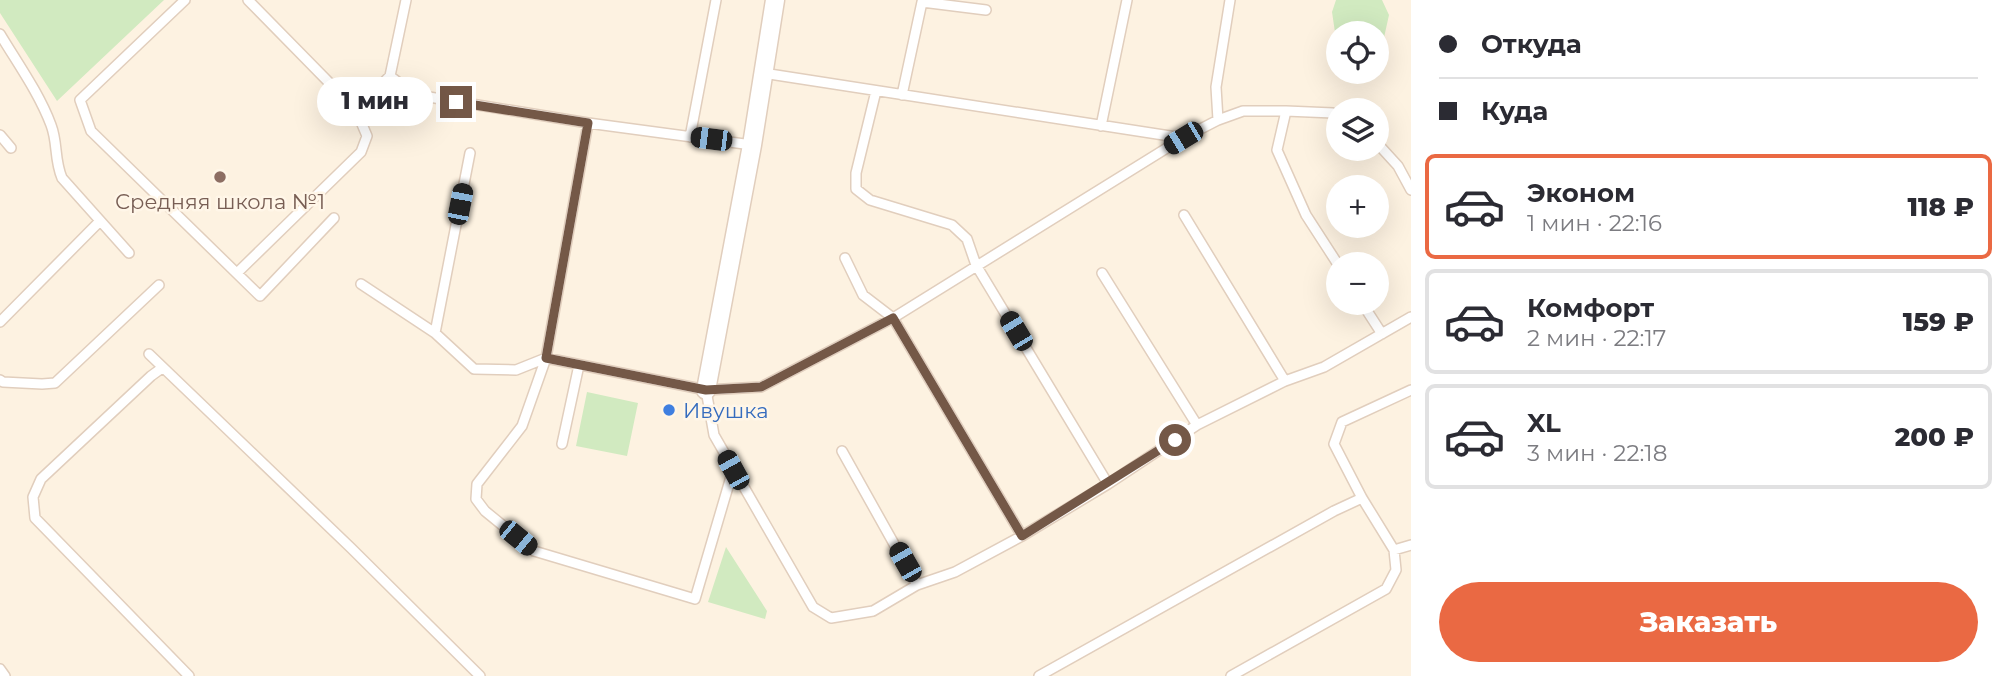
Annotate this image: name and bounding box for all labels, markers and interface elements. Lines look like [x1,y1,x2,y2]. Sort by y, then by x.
map controls [1326,21,1389,315]
button: locate [1326,21,1389,84]
text: Откуда [1481,28,1582,60]
callout: 1 мин [316,78,432,126]
route end [440,86,472,118]
text: 1 мин [341,87,409,115]
text: Куда [1481,95,1548,127]
button: layers [1326,98,1389,161]
car [1160,118,1207,158]
car [689,126,734,152]
marker: Средняя школа №1 [212,169,228,185]
button: + [1326,175,1389,238]
icon: car [1443,175,1506,238]
text: Эконом [1527,177,1635,209]
car [446,181,475,227]
place label: Средняя школа №1 [115,189,325,214]
text: 118 ₽ [1907,191,1974,223]
text: 1 мин · 22:16 [1527,209,1662,237]
button: − [1326,252,1389,315]
icon: car [1443,290,1506,353]
text: Комфорт [1527,292,1654,324]
text: 159 ₽ [1903,306,1974,338]
car [997,308,1036,354]
text: 2 мин · 22:17 [1527,324,1666,352]
place label: Ивушка [683,398,769,423]
marker: Ивушка [661,402,677,418]
icon: car [1443,405,1506,468]
text: XL [1527,407,1561,439]
text: 200 ₽ [1895,421,1974,453]
route start [1159,424,1191,456]
text: 3 мин · 22:18 [1527,439,1667,467]
car [714,447,753,493]
car [496,517,541,559]
car [886,539,925,585]
button: Заказать [1439,582,1978,662]

